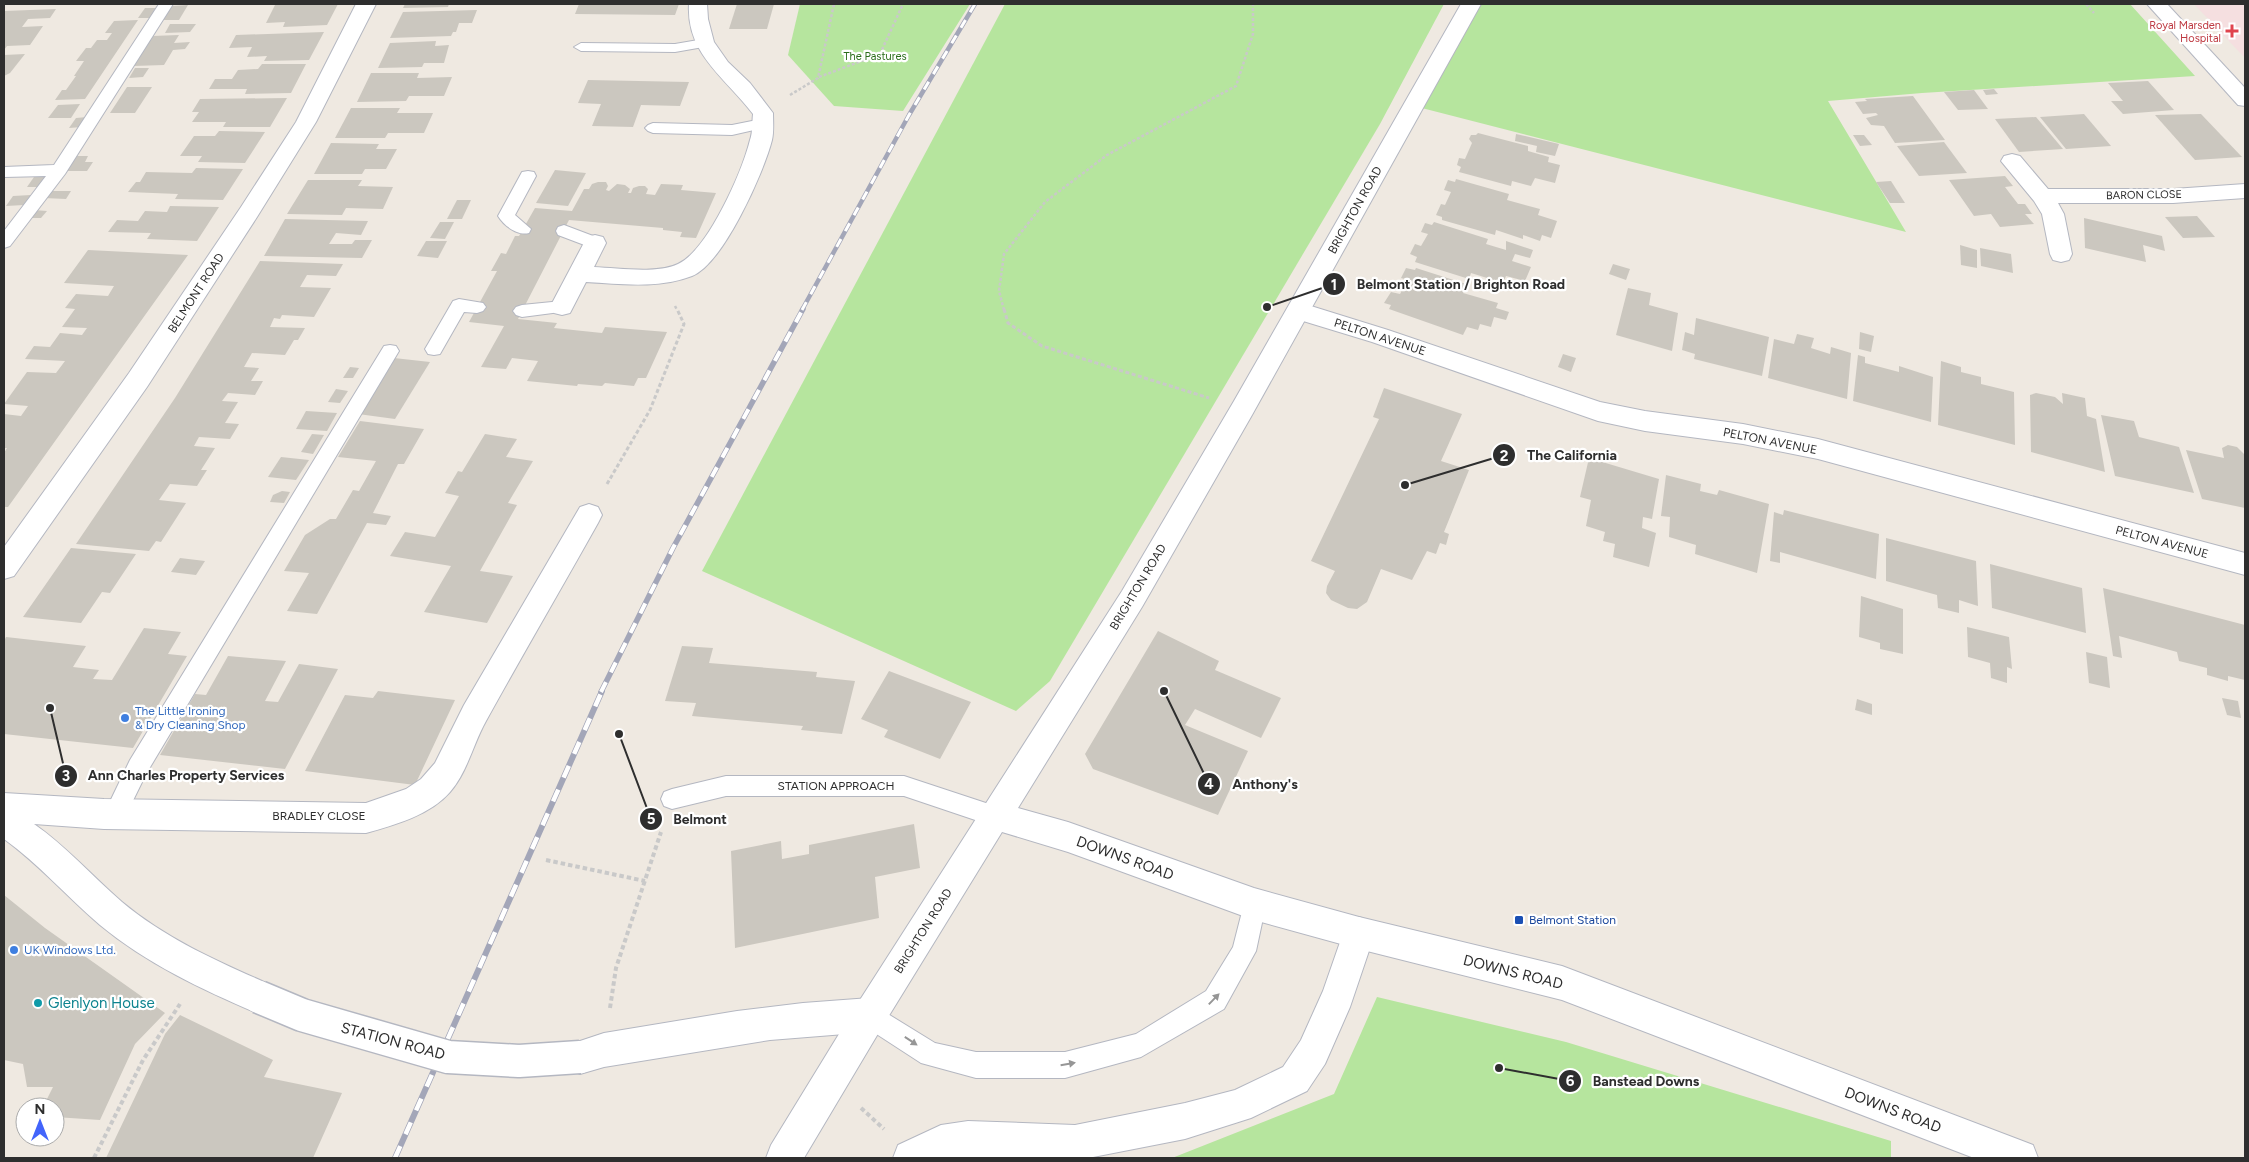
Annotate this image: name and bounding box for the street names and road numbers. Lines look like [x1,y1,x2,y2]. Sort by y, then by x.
street label: BRIGHTON ROAD [1325,164,1385,256]
street label: BARON CLOSE [2106,188,2182,202]
street label: BELMONT ROAD [165,251,227,335]
street label: PELTON AVENUE [1332,316,1428,358]
street label: PELTON AVENUE [1722,425,1818,457]
street label: PELTON AVENUE [2114,523,2210,561]
street label: BRIGHTON ROAD [1107,542,1169,632]
street label: STATION APPROACH [778,779,894,793]
street label: BRADLEY CLOSE [272,809,366,823]
street label: DOWNS ROAD [1074,832,1176,884]
street label: BRIGHTON ROAD [891,886,955,976]
street label: DOWNS ROAD [1461,951,1565,993]
street label: STATION ROAD [339,1018,447,1064]
street label: DOWNS ROAD [1842,1083,1944,1137]

